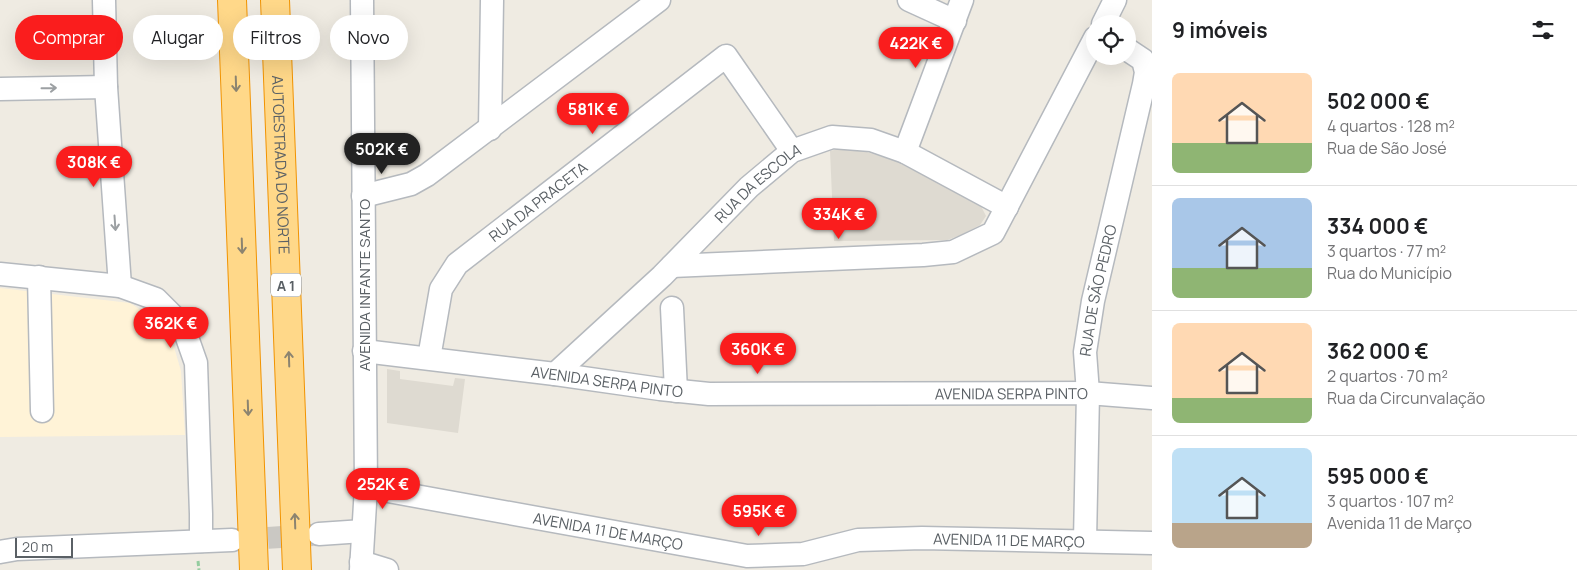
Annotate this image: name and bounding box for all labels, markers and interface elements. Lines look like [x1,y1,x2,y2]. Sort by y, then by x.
chip: Comprar [15,15,123,60]
chip: Alugar [133,15,223,60]
chip: Filtros [233,15,320,60]
chip: Novo [330,15,408,60]
map controls [1086,15,1136,65]
button: locate [1086,15,1136,65]
text: 9 imóveis [1172,16,1268,44]
icon: filters [1529,16,1557,44]
pin: 422K € [875,27,957,69]
text: 422K € [890,32,942,54]
one-way arrow [231,75,240,91]
street label: AUTOESTRADA DO NORTE [267,75,295,255]
one-way arrow [40,84,56,93]
text: 502 000 € [1327,87,1430,115]
pin: 581K € [552,92,634,135]
icon: home [1212,93,1272,153]
text: 581K € [568,98,618,120]
text: 4 quartos · 128 m² [1327,115,1455,137]
pin: 502K € [341,132,423,175]
text: Rua de São José [1327,137,1447,159]
text: 502K € [355,138,409,160]
street label: RUA DA ESCOLA [709,138,804,227]
pin: 308K € [53,146,135,188]
text: 308K € [67,151,121,173]
street label: RUA DA PRACETA [484,156,592,246]
pin: 334K € [798,198,880,240]
street label: AVENIDA INFANTE SANTO [354,199,375,371]
text: 334K € [813,203,865,225]
text: 334 000 € [1327,212,1428,240]
one-way arrow [111,215,120,231]
icon: home [1212,218,1272,278]
street label: RUA DE SÃO PEDRO [1074,222,1121,358]
one-way arrow [237,238,246,254]
text: 3 quartos · 77 m² [1327,240,1446,262]
text: Rua do Município [1327,262,1452,284]
road number: A 1 [271,274,301,296]
pin: 362K € [130,306,212,349]
text: 362K € [145,312,197,334]
pin: 360K € [717,332,799,375]
text: 362 000 € [1327,337,1429,365]
text: 360K € [731,338,785,360]
icon: home [1212,343,1272,403]
one-way arrow [284,351,294,368]
street label: AVENIDA SERPA PINTO [530,361,684,402]
text: 2 quartos · 70 m² [1327,365,1448,387]
street label: AVENIDA SERPA PINTO [935,383,1088,404]
text: Rua da Circunvalação [1327,387,1485,409]
one-way arrow [243,400,253,416]
text: 595 000 € [1327,462,1429,490]
pin: 252K € [342,468,424,510]
icon: home [1212,468,1272,528]
text: 252K € [357,473,409,495]
text: 3 quartos · 107 m² [1327,490,1454,512]
pin: 595K € [718,494,800,537]
text: 595K € [733,500,785,522]
street label: AVENIDA 11 DE MARÇO [532,507,685,555]
text: Avenida 11 de Março [1327,512,1472,534]
one-way arrow [290,514,300,530]
street label: AVENIDA 11 DE MARÇO [933,528,1085,552]
scale bar [15,535,72,558]
text: 20 m [22,537,53,556]

